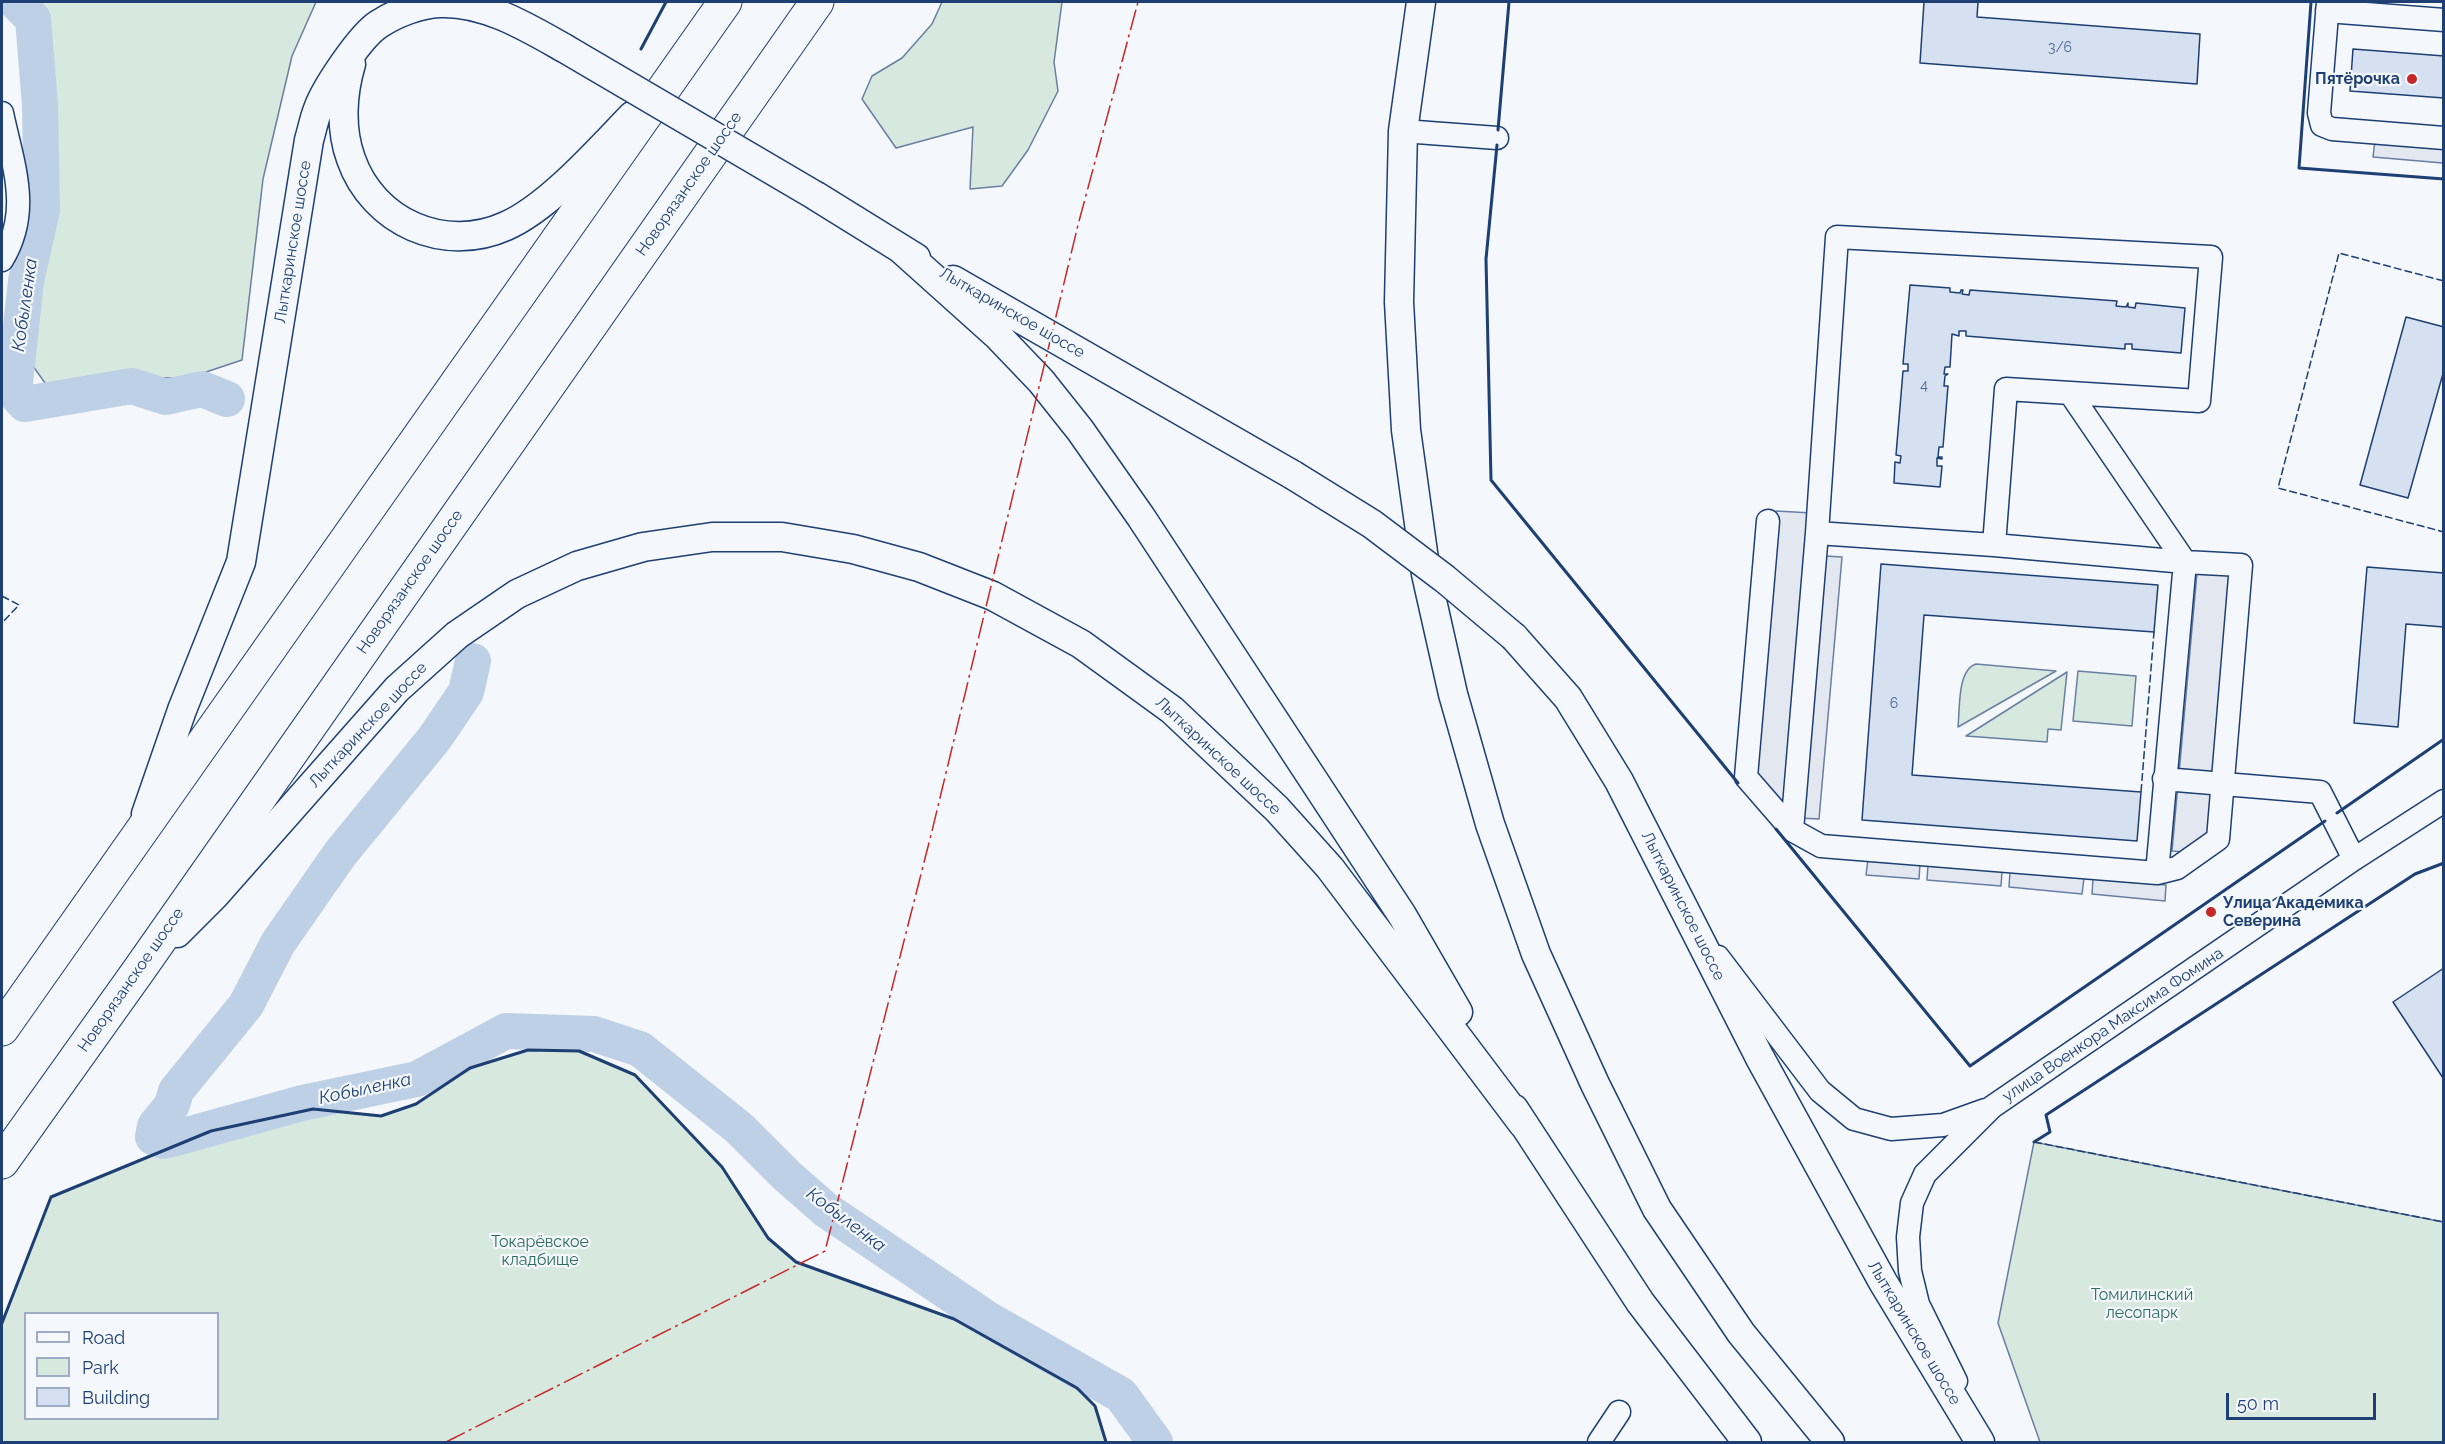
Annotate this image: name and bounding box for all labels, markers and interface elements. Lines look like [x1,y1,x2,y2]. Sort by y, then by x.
house number: 3/6 [2048,40,2072,56]
place label: Пятёрочка [2315,69,2400,89]
marker: Пятёрочка [2405,72,2419,86]
street label: Новорязанское шоссе [632,108,746,260]
street label: Лыткаринское шоссе [271,159,315,325]
water label: Кобыленка [8,257,42,353]
street label: Лыткаринское шоссе [936,264,1088,362]
house number: 4 [1920,378,1928,394]
street label: Новорязанское шоссе [353,506,467,658]
street label: Лыткаринское шоссе [305,658,431,792]
street label: Лыткаринское шоссе [1151,693,1285,819]
house number: 6 [1890,696,1898,712]
street label: Лыткаринское шоссе [1637,828,1729,984]
place label: Улица Академика Северина [2223,893,2364,931]
street label: Новорязанское шоссе [74,904,188,1056]
marker: Улица Академика Северина [2204,905,2218,919]
street label: улица Военкора Максима Фомина [1999,944,2227,1106]
water label: Кобыленка [317,1069,413,1109]
water label: Кобыленка [802,1183,890,1257]
park label: Токарёвское кладбище [491,1232,589,1270]
street label: Лыткаринское шоссе [1863,1258,1965,1408]
park label: Томилинский лесопарк [2091,1285,2193,1323]
legend [24,1312,219,1420]
text: Road [82,1327,125,1348]
text: Park [82,1357,119,1378]
scale bar [2229,1381,2379,1419]
text: Building [82,1387,150,1408]
text: 50 m [2237,1393,2279,1414]

